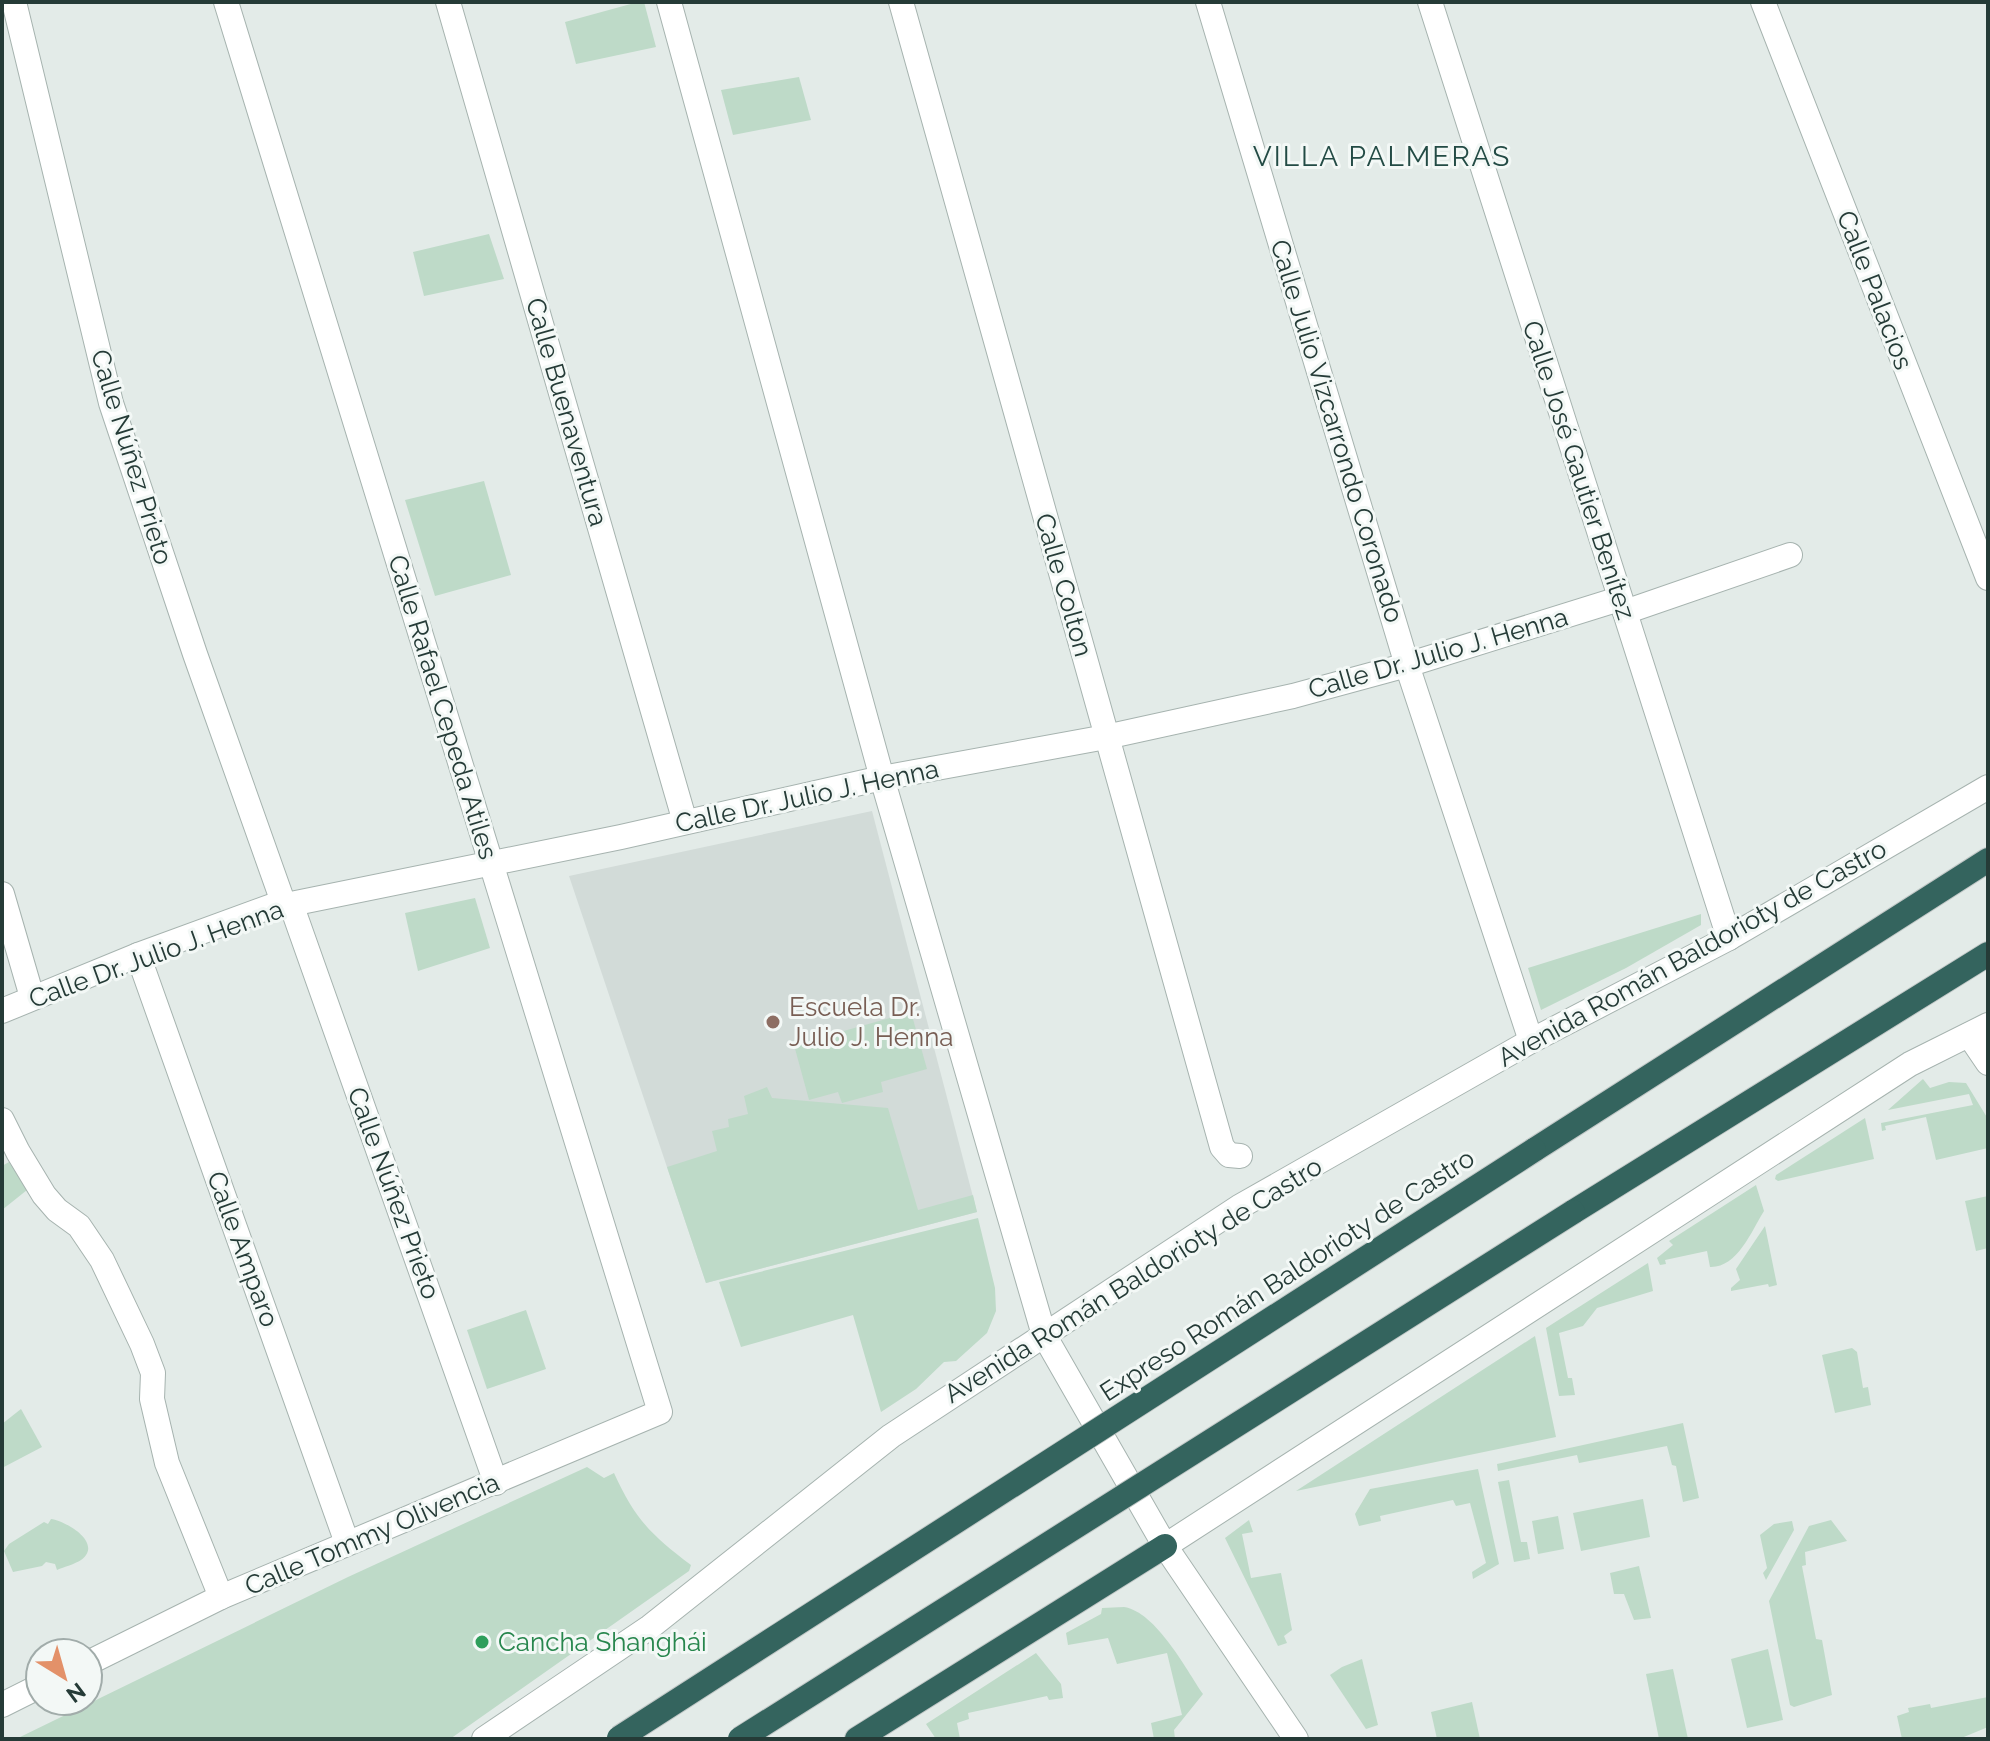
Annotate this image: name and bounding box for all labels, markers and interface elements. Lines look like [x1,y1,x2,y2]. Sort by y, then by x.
district label: VILLA PALMERAS [1253,140,1511,173]
street label: Calle Palacios [1831,206,1919,374]
street label: Calle Julio Vizcarrondo Coronado [1264,236,1410,626]
street label: Calle Buenaventura [520,294,614,530]
street label: Calle José Gautier Benítez [1516,317,1642,623]
street label: Calle Núñez Prieto [85,346,179,568]
street label: Calle Colton [1029,510,1099,660]
street label: Calle Rafael Cepeda Atiles [382,551,504,863]
street label: Calle Dr. Julio J. Henna [1305,602,1571,704]
street label: Calle Dr. Julio J. Henna [673,753,941,839]
street label: Avenida Román Baldorioty de Castro [1493,833,1891,1073]
street label: Calle Dr. Julio J. Henna [25,894,287,1014]
place label: Escuela Dr. Julio J. Henna [789,992,954,1052]
marker: Escuela Dr. Julio J. Henna [764,1013,782,1031]
street label: Calle Núñez Prieto [342,1083,446,1303]
street label: Expreso Román Baldorioty de Castro [1094,1143,1480,1407]
street label: Avenida Román Baldorioty de Castro [939,1151,1327,1409]
street label: Calle Amparo [201,1167,285,1331]
street label: Calle Tommy Olivencia [240,1467,504,1601]
place label: Cancha Shanghái [498,1627,707,1657]
marker: Cancha Shanghái [473,1633,491,1651]
north arrow [24,1637,104,1717]
text: N [62,1678,91,1708]

